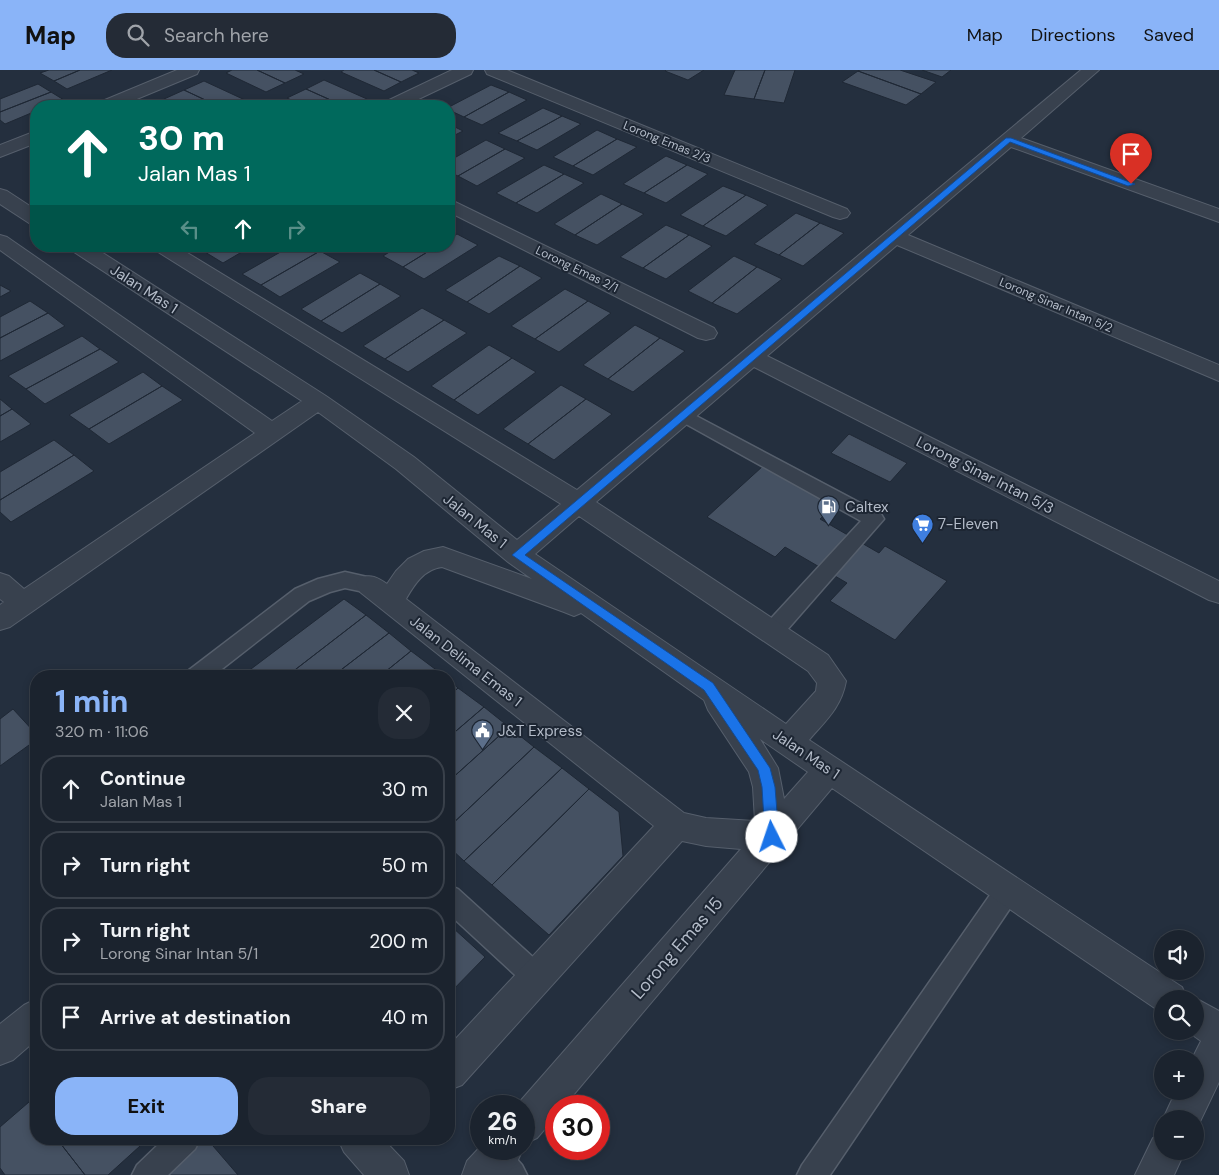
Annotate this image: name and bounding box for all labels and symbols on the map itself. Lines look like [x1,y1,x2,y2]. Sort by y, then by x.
street label: Lorong Emas 2/3 [621,117,713,167]
pin [1110,133,1152,184]
street label: Lorong Emas 2/1 [533,242,621,296]
street label: Jalan Mas 1 [106,260,182,318]
street label: Lorong Sinar Intan 5/2 [997,274,1115,336]
street label: Lorong Sinar Intan 5/3 [913,432,1057,518]
street label: Jalan Mas 1 [439,489,511,553]
fuel station icon: Caltex [817,495,841,526]
place label: Caltex [845,497,889,517]
supermarket icon: 7-Eleven [910,512,934,543]
place label: 7-Eleven [938,514,998,534]
street label: Jalan Delima Emas 1 [406,611,526,711]
public building icon: J&T Express [470,719,494,750]
place label: J&T Express [498,721,582,741]
street label: Jalan Mas 1 [769,724,843,784]
position arrow [745,810,797,862]
street label: Lorong Emas 15 [626,892,728,1004]
speed limit sign: 30 [545,1095,610,1160]

